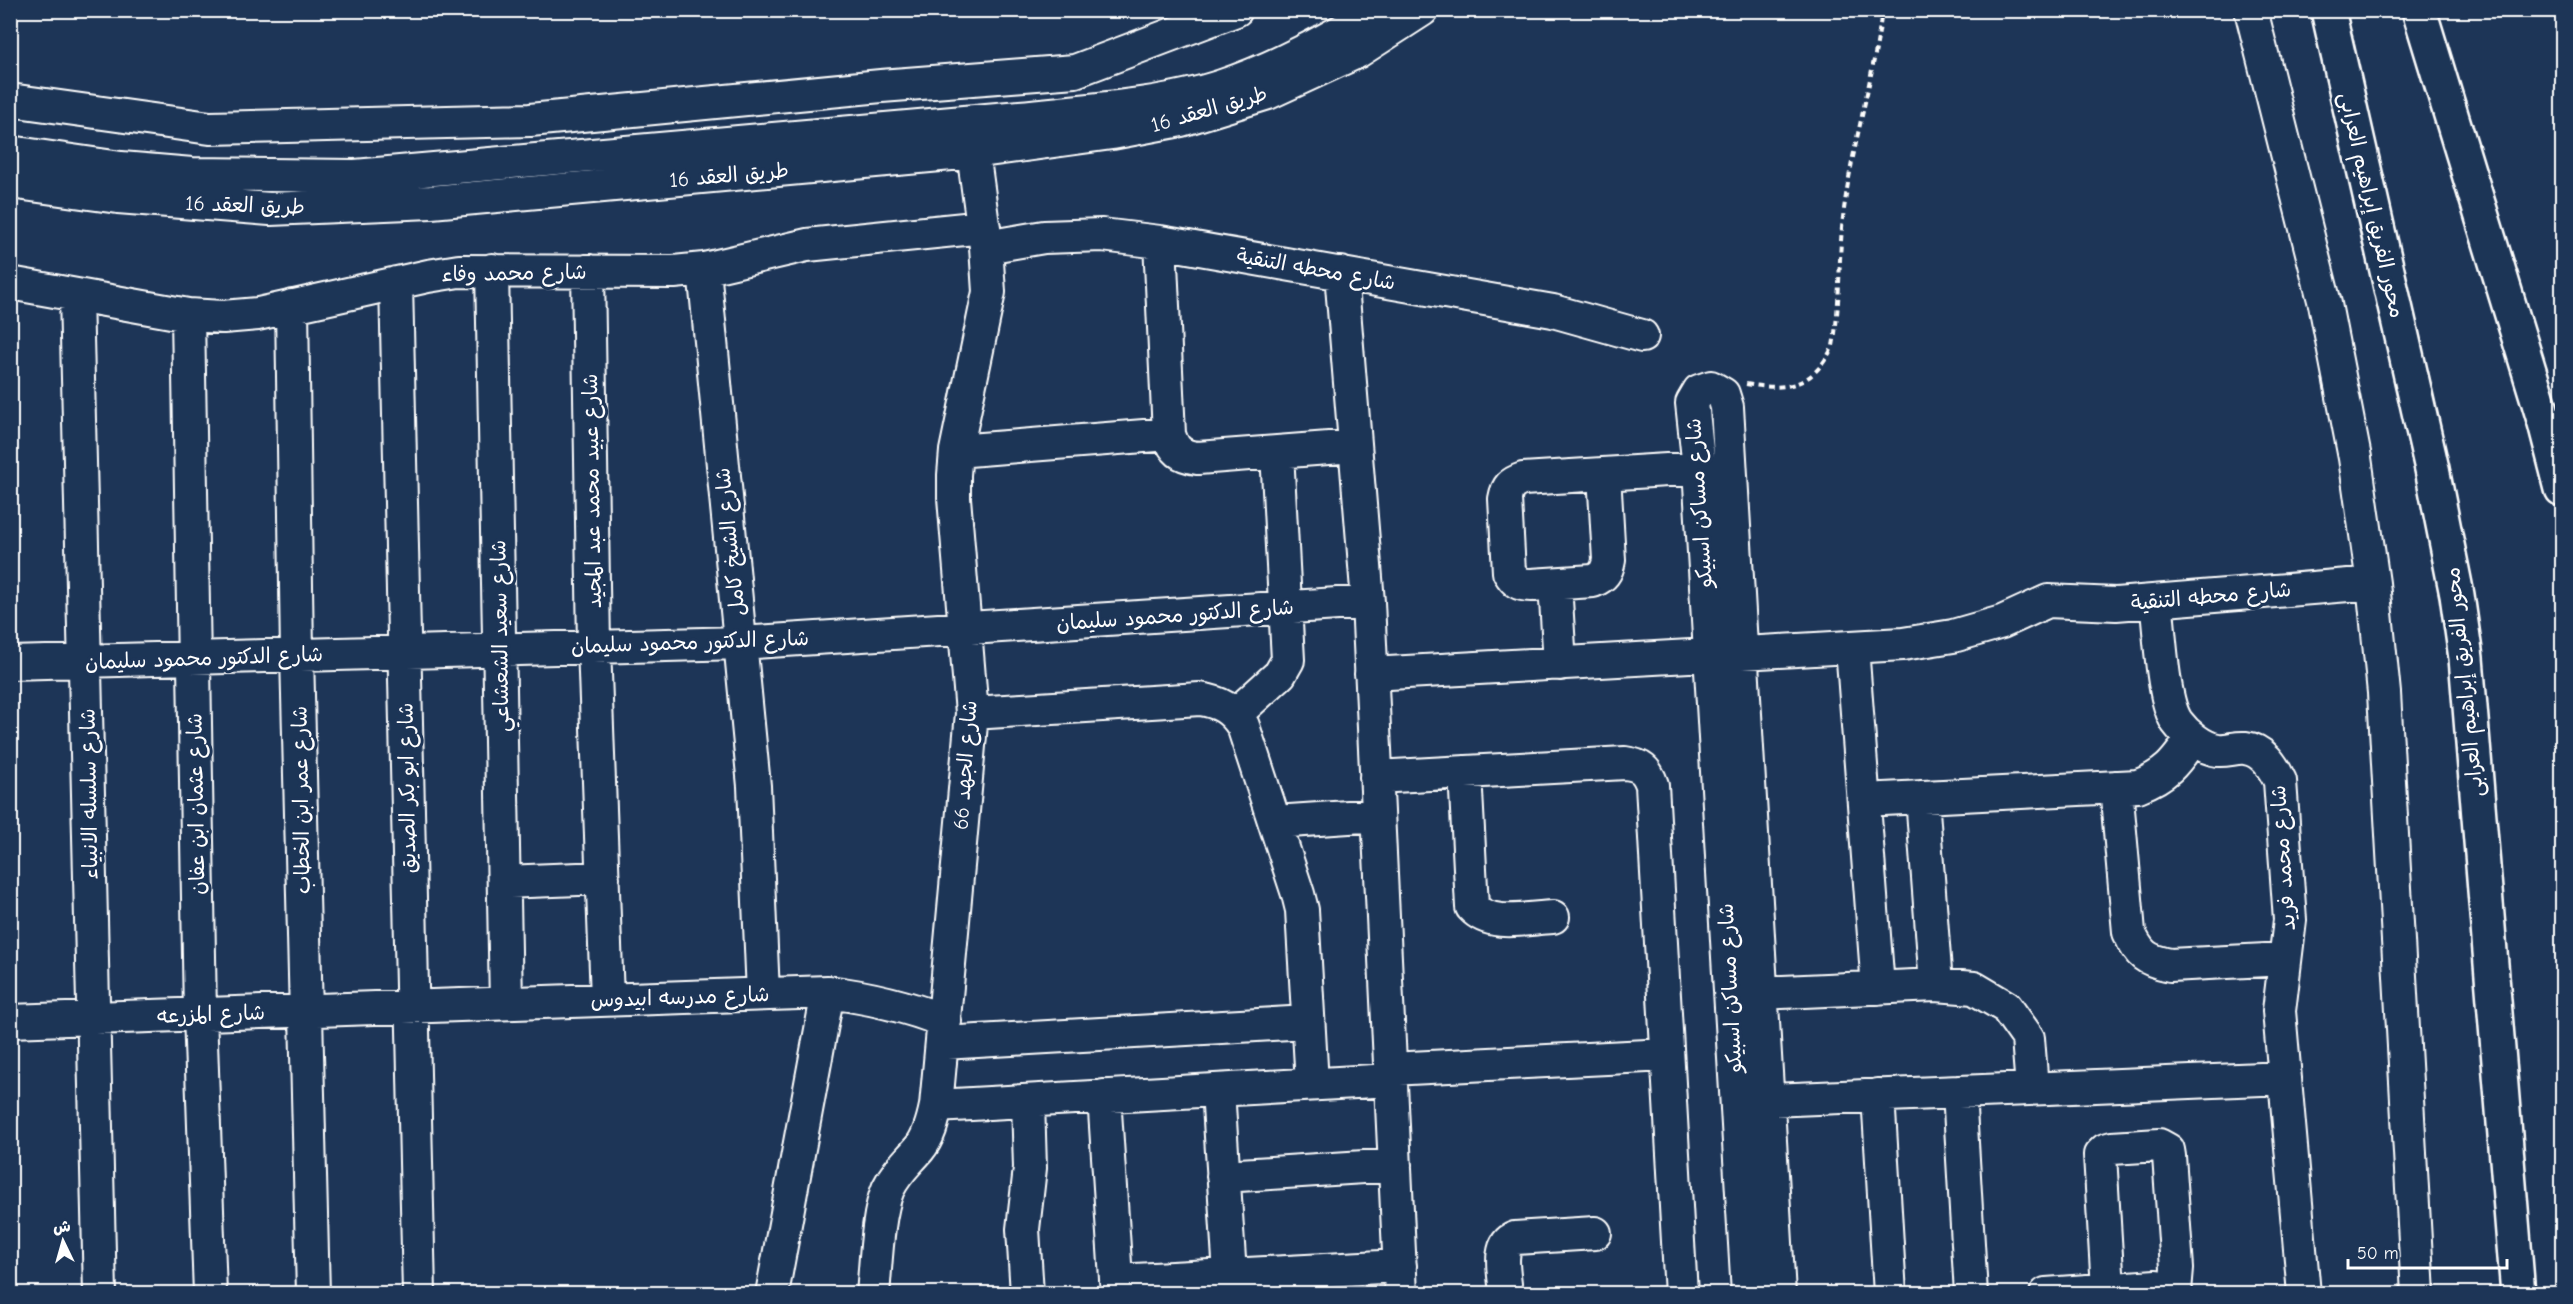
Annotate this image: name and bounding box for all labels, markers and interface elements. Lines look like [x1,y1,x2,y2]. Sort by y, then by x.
street label: طريق العقد 16 [1148,81,1270,137]
street label: محور الفريق إبراهيم العرابى [2330,90,2410,321]
street label: طريق العقد 16 [668,158,790,192]
street label: طريق العقد 16 [185,191,305,219]
street label: شارع محطه التنقية [1234,243,1397,298]
street label: شارع محمد وفاء [441,260,587,289]
street label: شارع عبيد محمد عبد المجيد [578,373,609,608]
street label: شارع مساكن اسبيكو [1681,417,1720,590]
street label: شارع الشيخ كامل [710,466,753,617]
street label: شارع سعيد الشعشاعي [486,540,521,732]
street label: محور الفريق إبراهيم العرابى [2440,565,2492,798]
street label: شارع محطه التنقية [2130,577,2292,618]
street label: شارع الدكتور محمود سليمان [1055,595,1295,638]
street label: شارع الدكتور محمود سليمان [571,626,810,661]
street label: شارع الدكتور محمود سليمان [85,642,324,677]
street label: شارع الجهد 66 [949,699,984,831]
street label: شارع ابو بكر الصديق [394,702,423,873]
street label: شارع عمر ابن الخطاب [287,706,318,894]
street label: شارع سلسله الانبياء [76,708,105,880]
street label: شارع عثمان ابن عفان [182,713,213,895]
street label: شارع محمد فريد [2266,784,2303,932]
street label: شارع مساكن اسبيكو [1714,902,1750,1075]
street label: شارع مدرسه ابيدوس [590,982,770,1015]
street label: شارع المزرعه [157,1000,265,1031]
north arrow [33,1211,93,1271]
text: ش [52,1217,71,1237]
scale bar [2348,1232,2507,1270]
text: 50 m [2357,1243,2399,1264]

